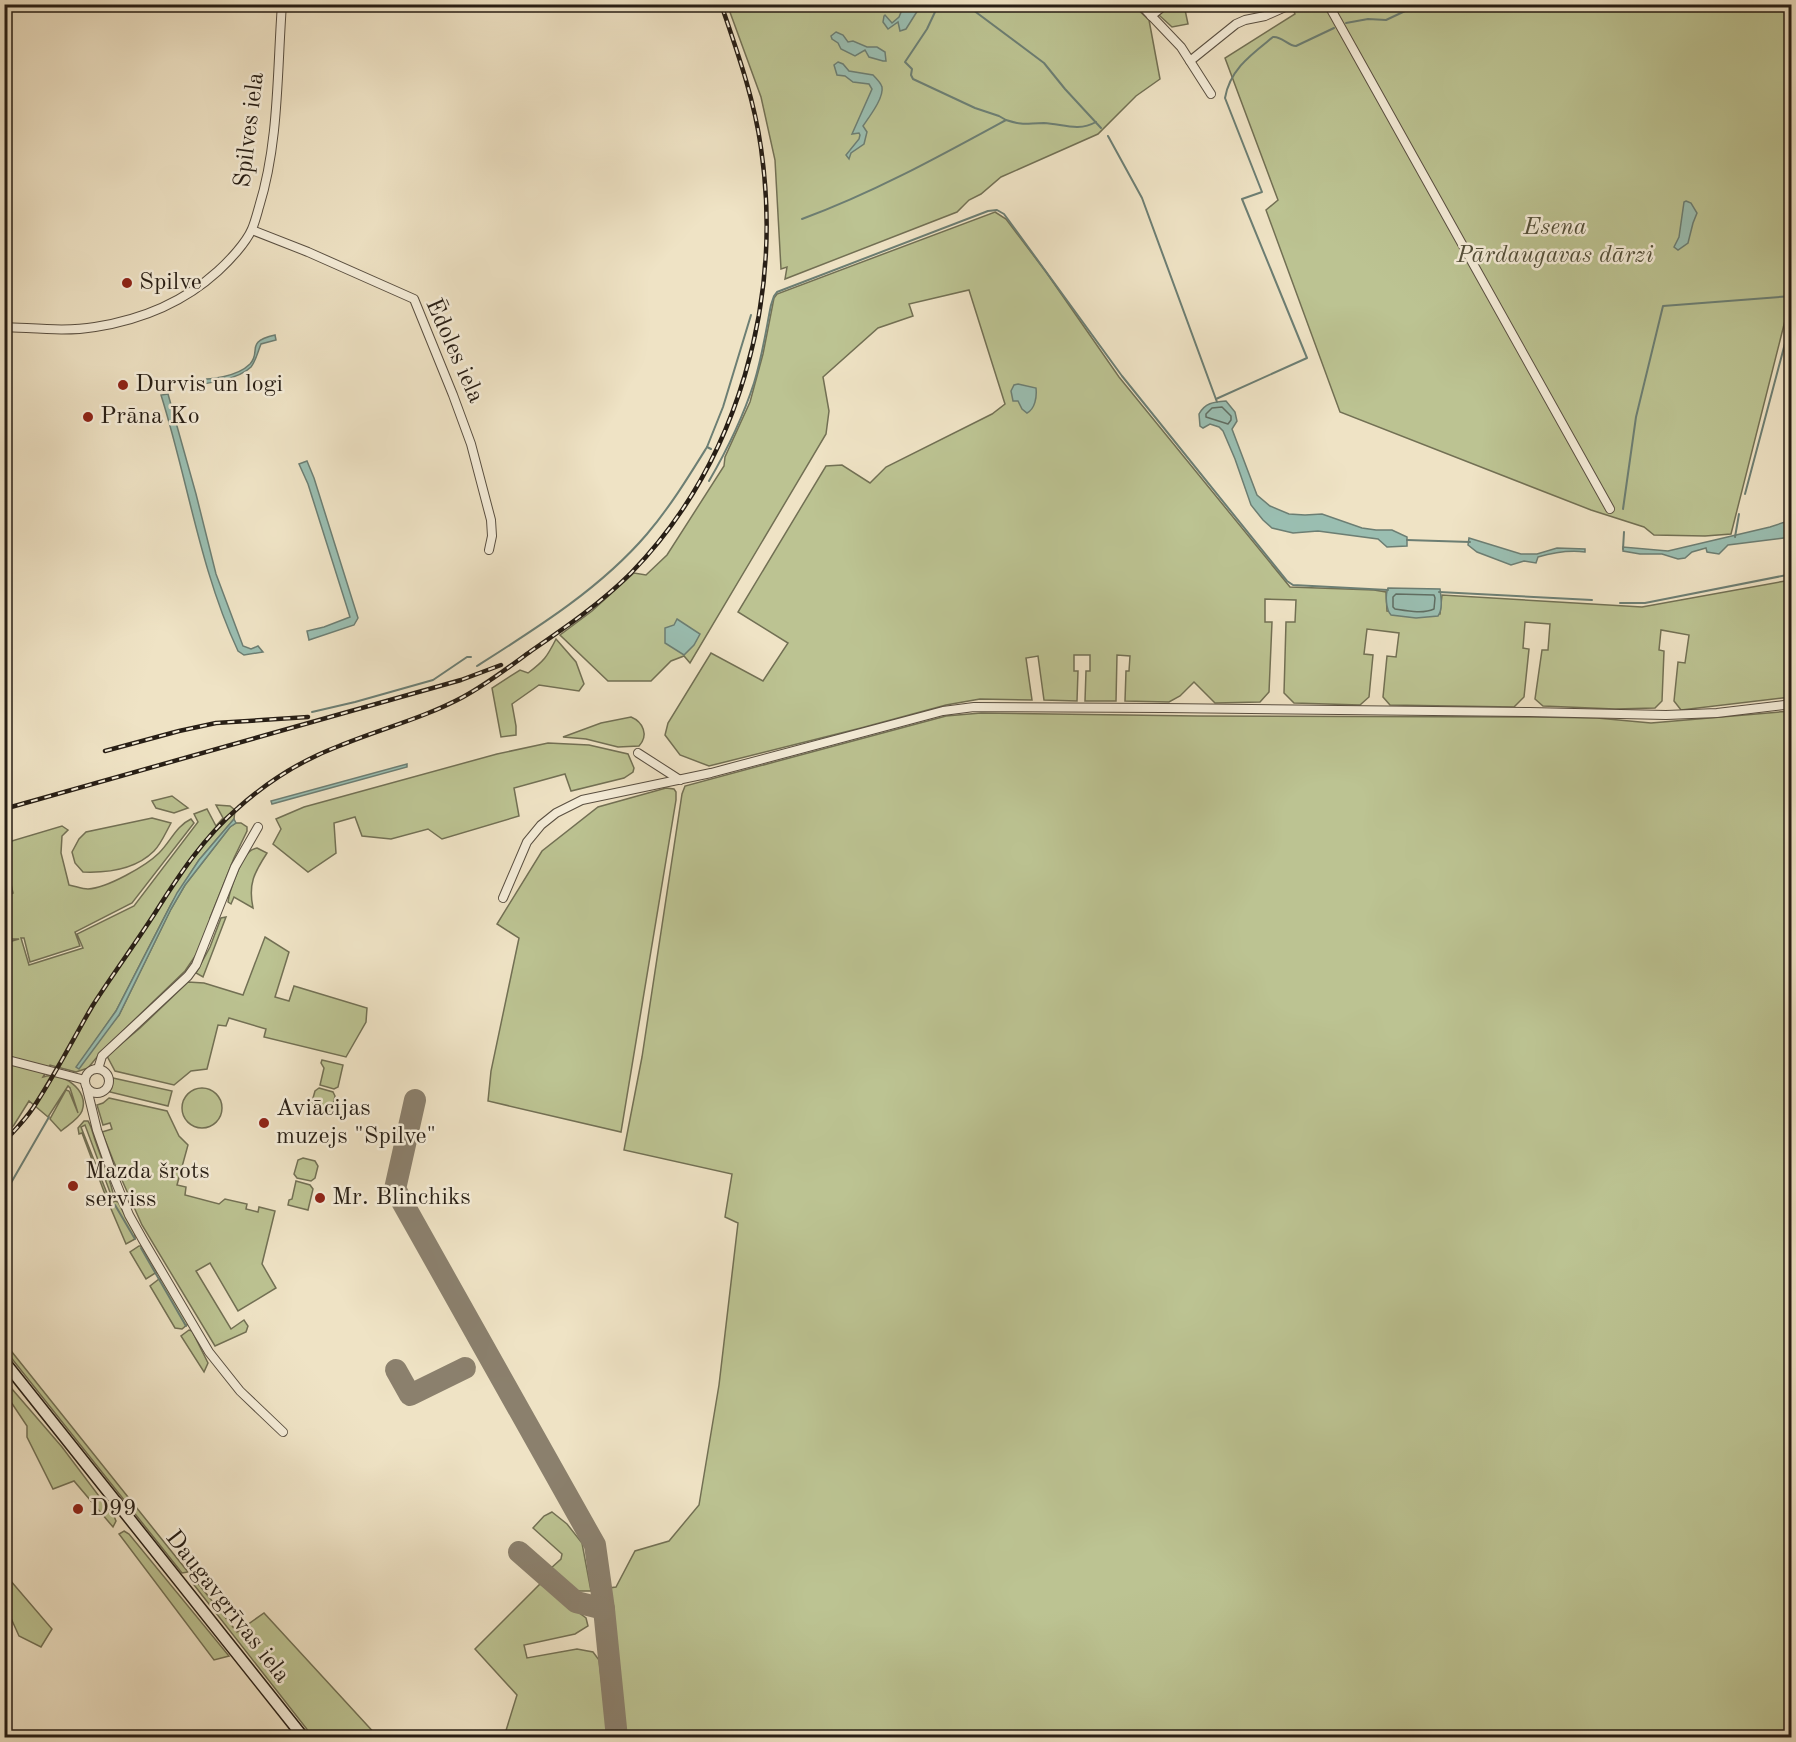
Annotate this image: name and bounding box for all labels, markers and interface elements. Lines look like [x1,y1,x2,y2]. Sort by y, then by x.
street label: Spilves iela [231,71,269,189]
park label: Esena Pārdaugavas dārzi [1456,216,1653,268]
place label: Spilve [139,271,202,295]
marker: Spilve [120,276,134,290]
street label: Ēdoles iela [420,294,490,407]
place label: Durvis un logi [135,373,283,397]
marker: Durvis un logi [116,378,130,392]
place label: Prāna Ko [100,405,200,429]
marker: Prāna Ko [81,410,95,424]
place label: Aviācijas muzejs "Spilve" [276,1097,436,1149]
marker: Aviācijas muzejs "Spilve" [257,1116,271,1130]
place label: Mazda šrots serviss [85,1160,210,1212]
marker: Mazda šrots serviss [66,1179,80,1193]
place label: Mr. Blinchiks [332,1186,471,1210]
marker: Mr. Blinchiks [313,1191,327,1205]
place label: D99 [90,1497,137,1521]
marker: D99 [71,1502,85,1516]
street label: Daugavgrīvas iela [160,1526,294,1688]

